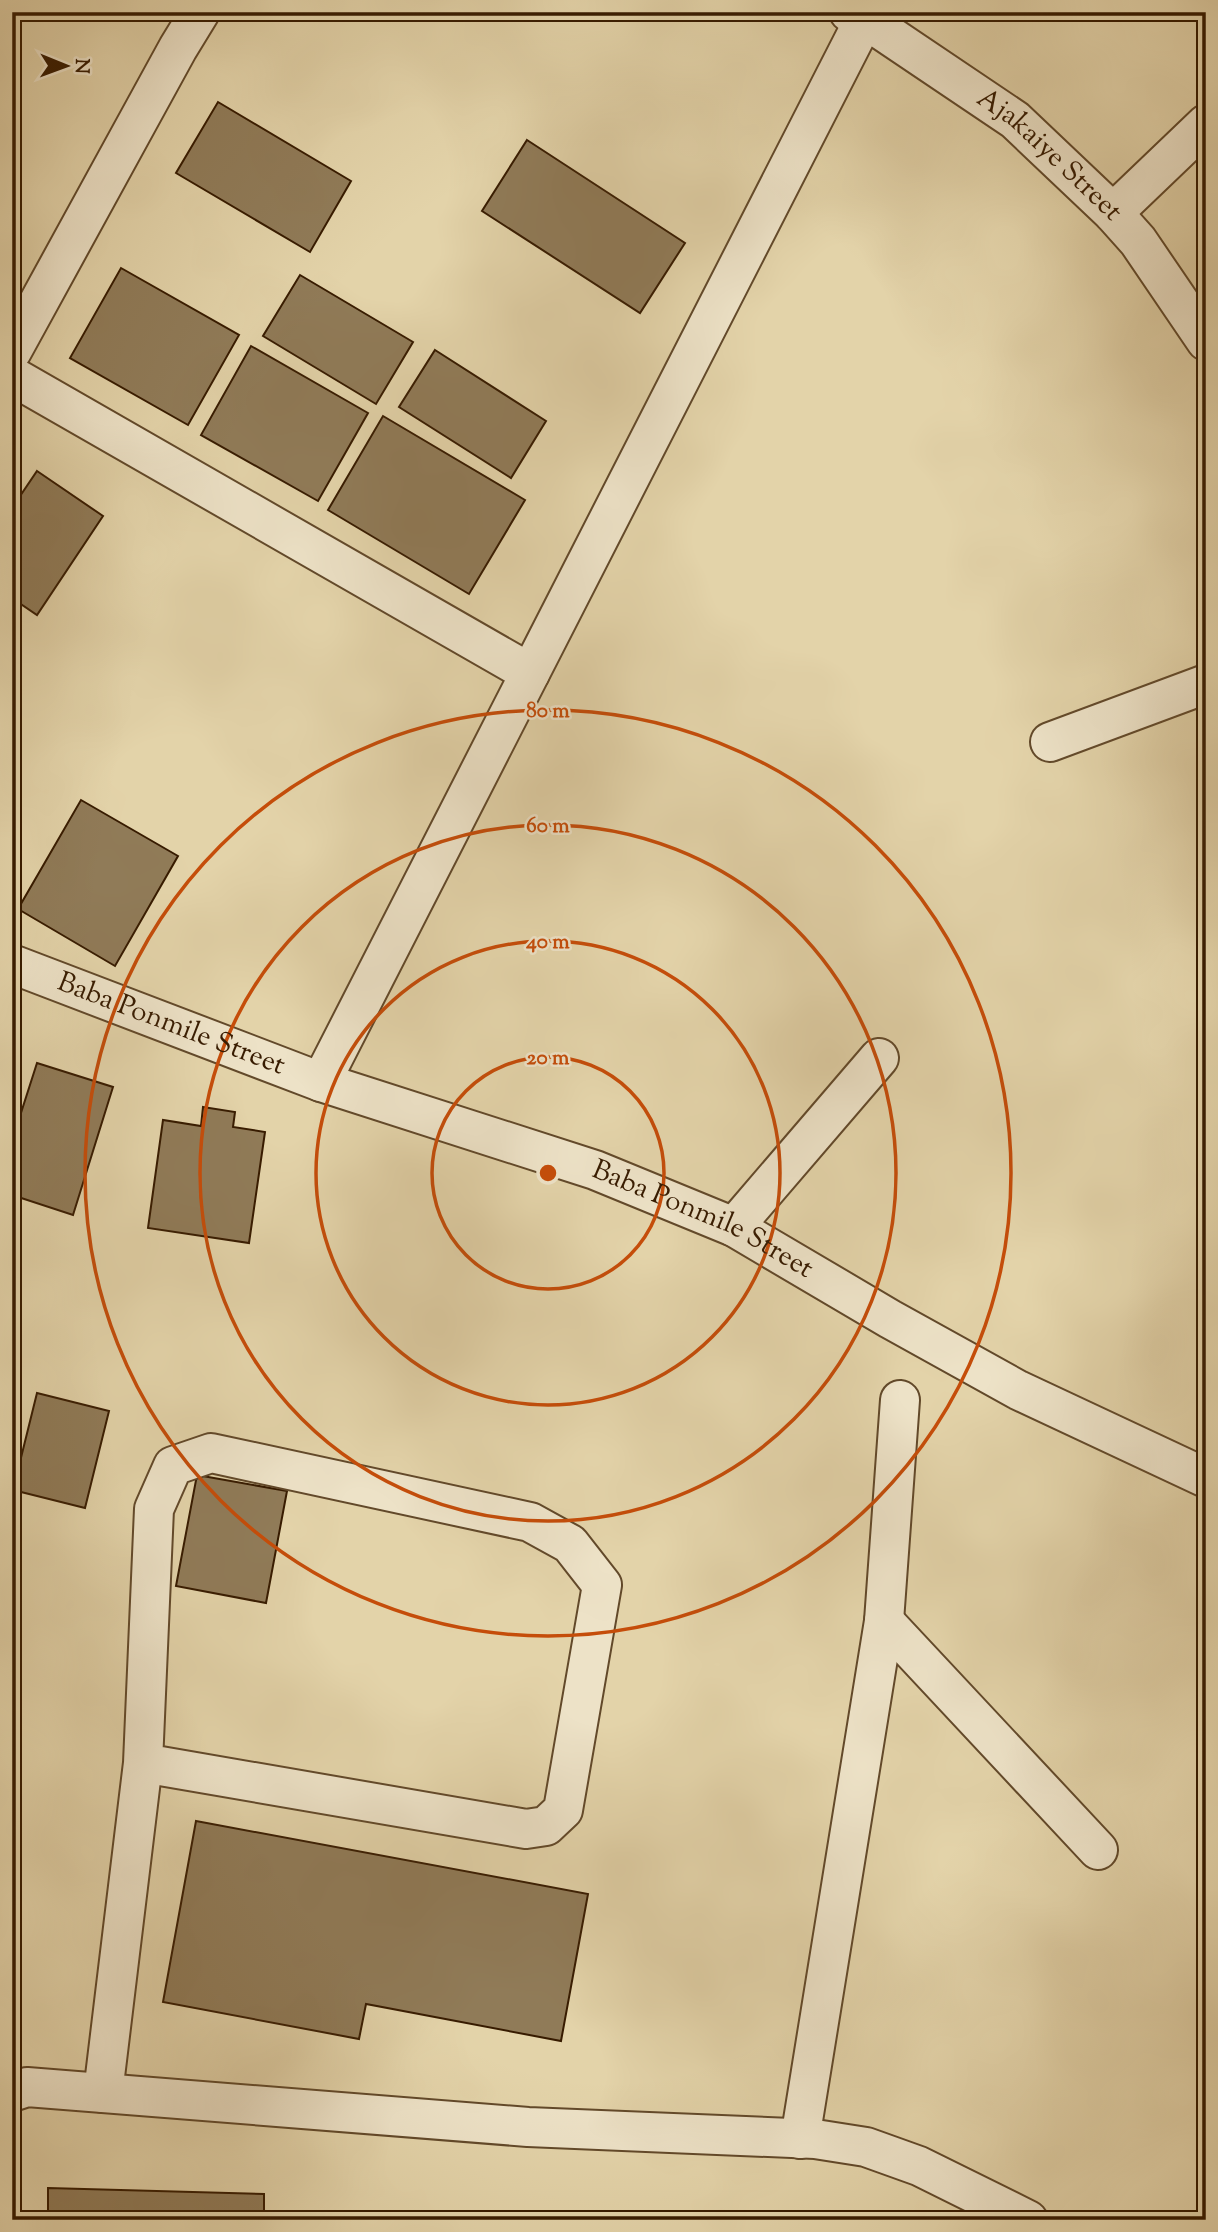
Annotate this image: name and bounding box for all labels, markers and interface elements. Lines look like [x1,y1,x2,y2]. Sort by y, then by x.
north arrow [32,32,102,102]
text: N [67,58,94,74]
street label: Ajakaiye Street [968,79,1132,231]
text: 80 m [526,697,570,727]
text: 60 m [526,812,570,842]
text: 40 m [525,928,570,958]
street label: Baba Ponmile Street [51,963,291,1086]
text: 20 m [527,1044,570,1074]
street label: Baba Ponmile Street [586,1151,821,1290]
centre of rings [536,1161,560,1185]

